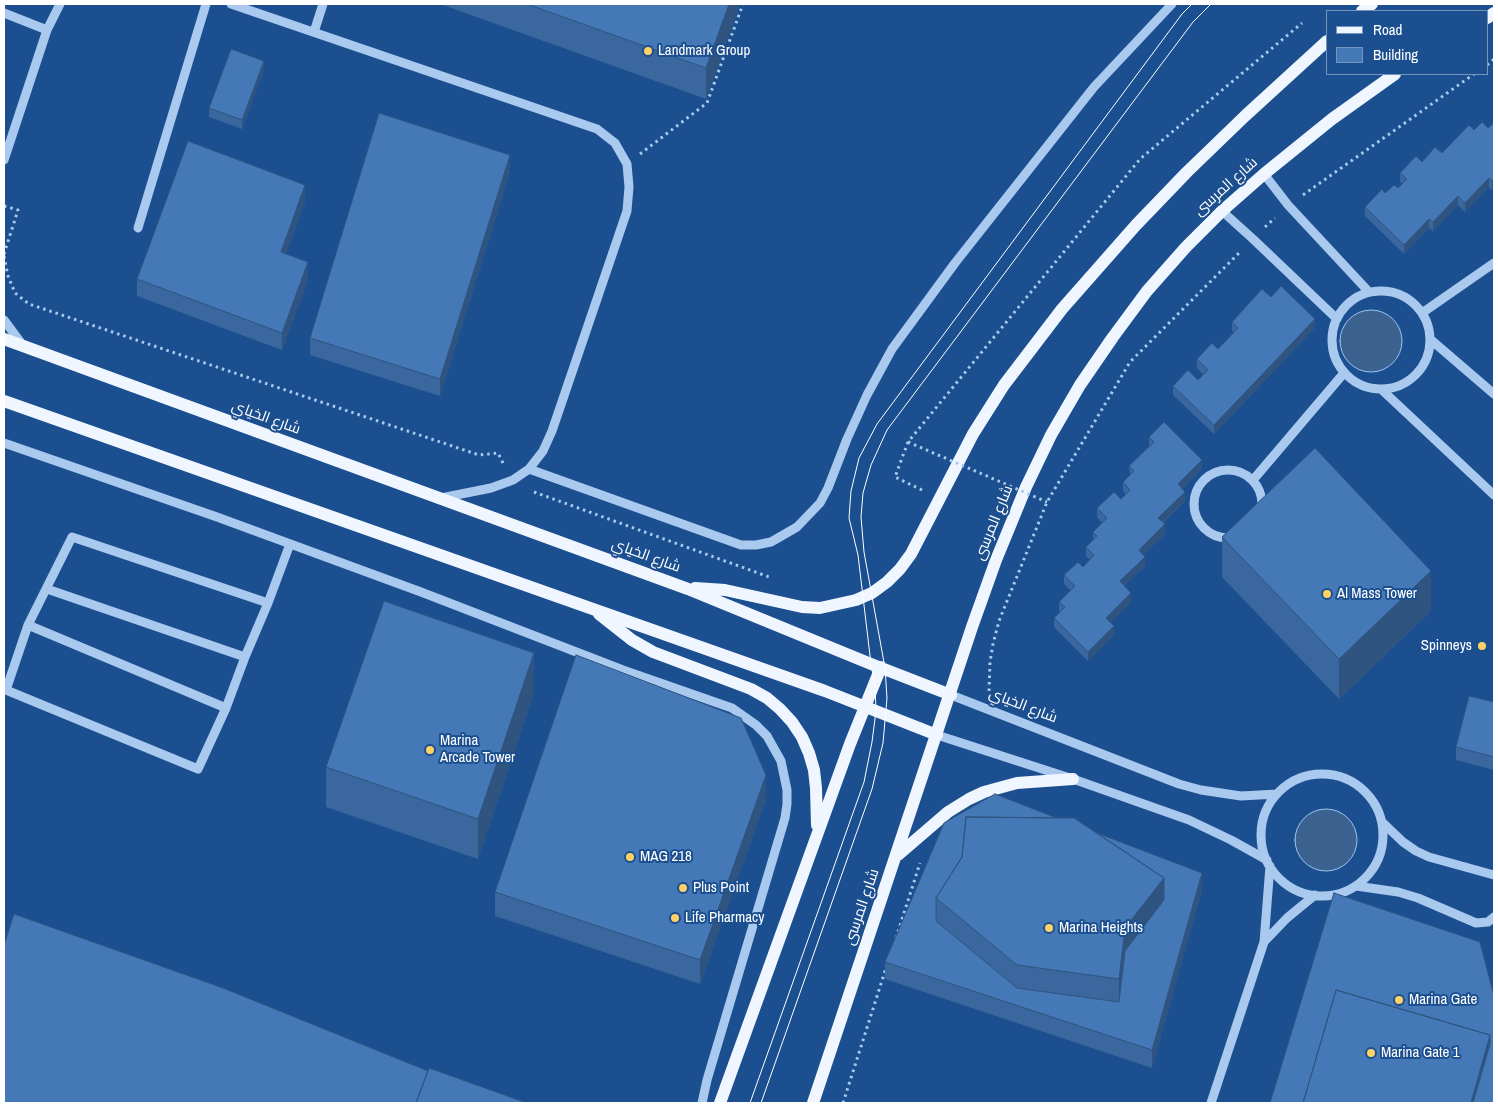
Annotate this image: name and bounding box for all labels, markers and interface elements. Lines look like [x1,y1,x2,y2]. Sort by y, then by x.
legend [1326,10,1488,75]
text: Road [1373,19,1402,40]
place label: Landmark Group [658,42,750,60]
text: Building [1373,44,1418,65]
marker: Landmark Group [642,45,654,57]
street label: شارع المرسى [1190,154,1262,220]
street label: شارع الخياي [229,397,303,439]
street label: شارع المرسى [971,483,1017,563]
street label: شارع الخياي [609,535,683,577]
place label: Al Mass Tower [1337,585,1417,603]
marker: Al Mass Tower [1321,588,1333,600]
place label: Spinneys [1421,637,1472,655]
marker: Spinneys [1476,640,1488,652]
street label: شارع الخياي [986,685,1060,727]
place label: Marina Arcade Tower [440,732,515,767]
marker: Marina Arcade Tower [424,744,436,756]
place label: MAG 218 [640,848,692,866]
marker: MAG 218 [624,851,636,863]
street label: شارع المرسى [841,866,883,948]
place label: Plus Point [693,879,749,897]
marker: Plus Point [677,882,689,894]
place label: Life Pharmacy [685,909,764,927]
marker: Life Pharmacy [669,912,681,924]
place label: Marina Heights [1059,919,1143,937]
marker: Marina Heights [1043,922,1055,934]
place label: Marina Gate [1409,991,1477,1009]
marker: Marina Gate [1393,994,1405,1006]
place label: Marina Gate 1 [1381,1044,1460,1062]
marker: Marina Gate 1 [1365,1047,1377,1059]

